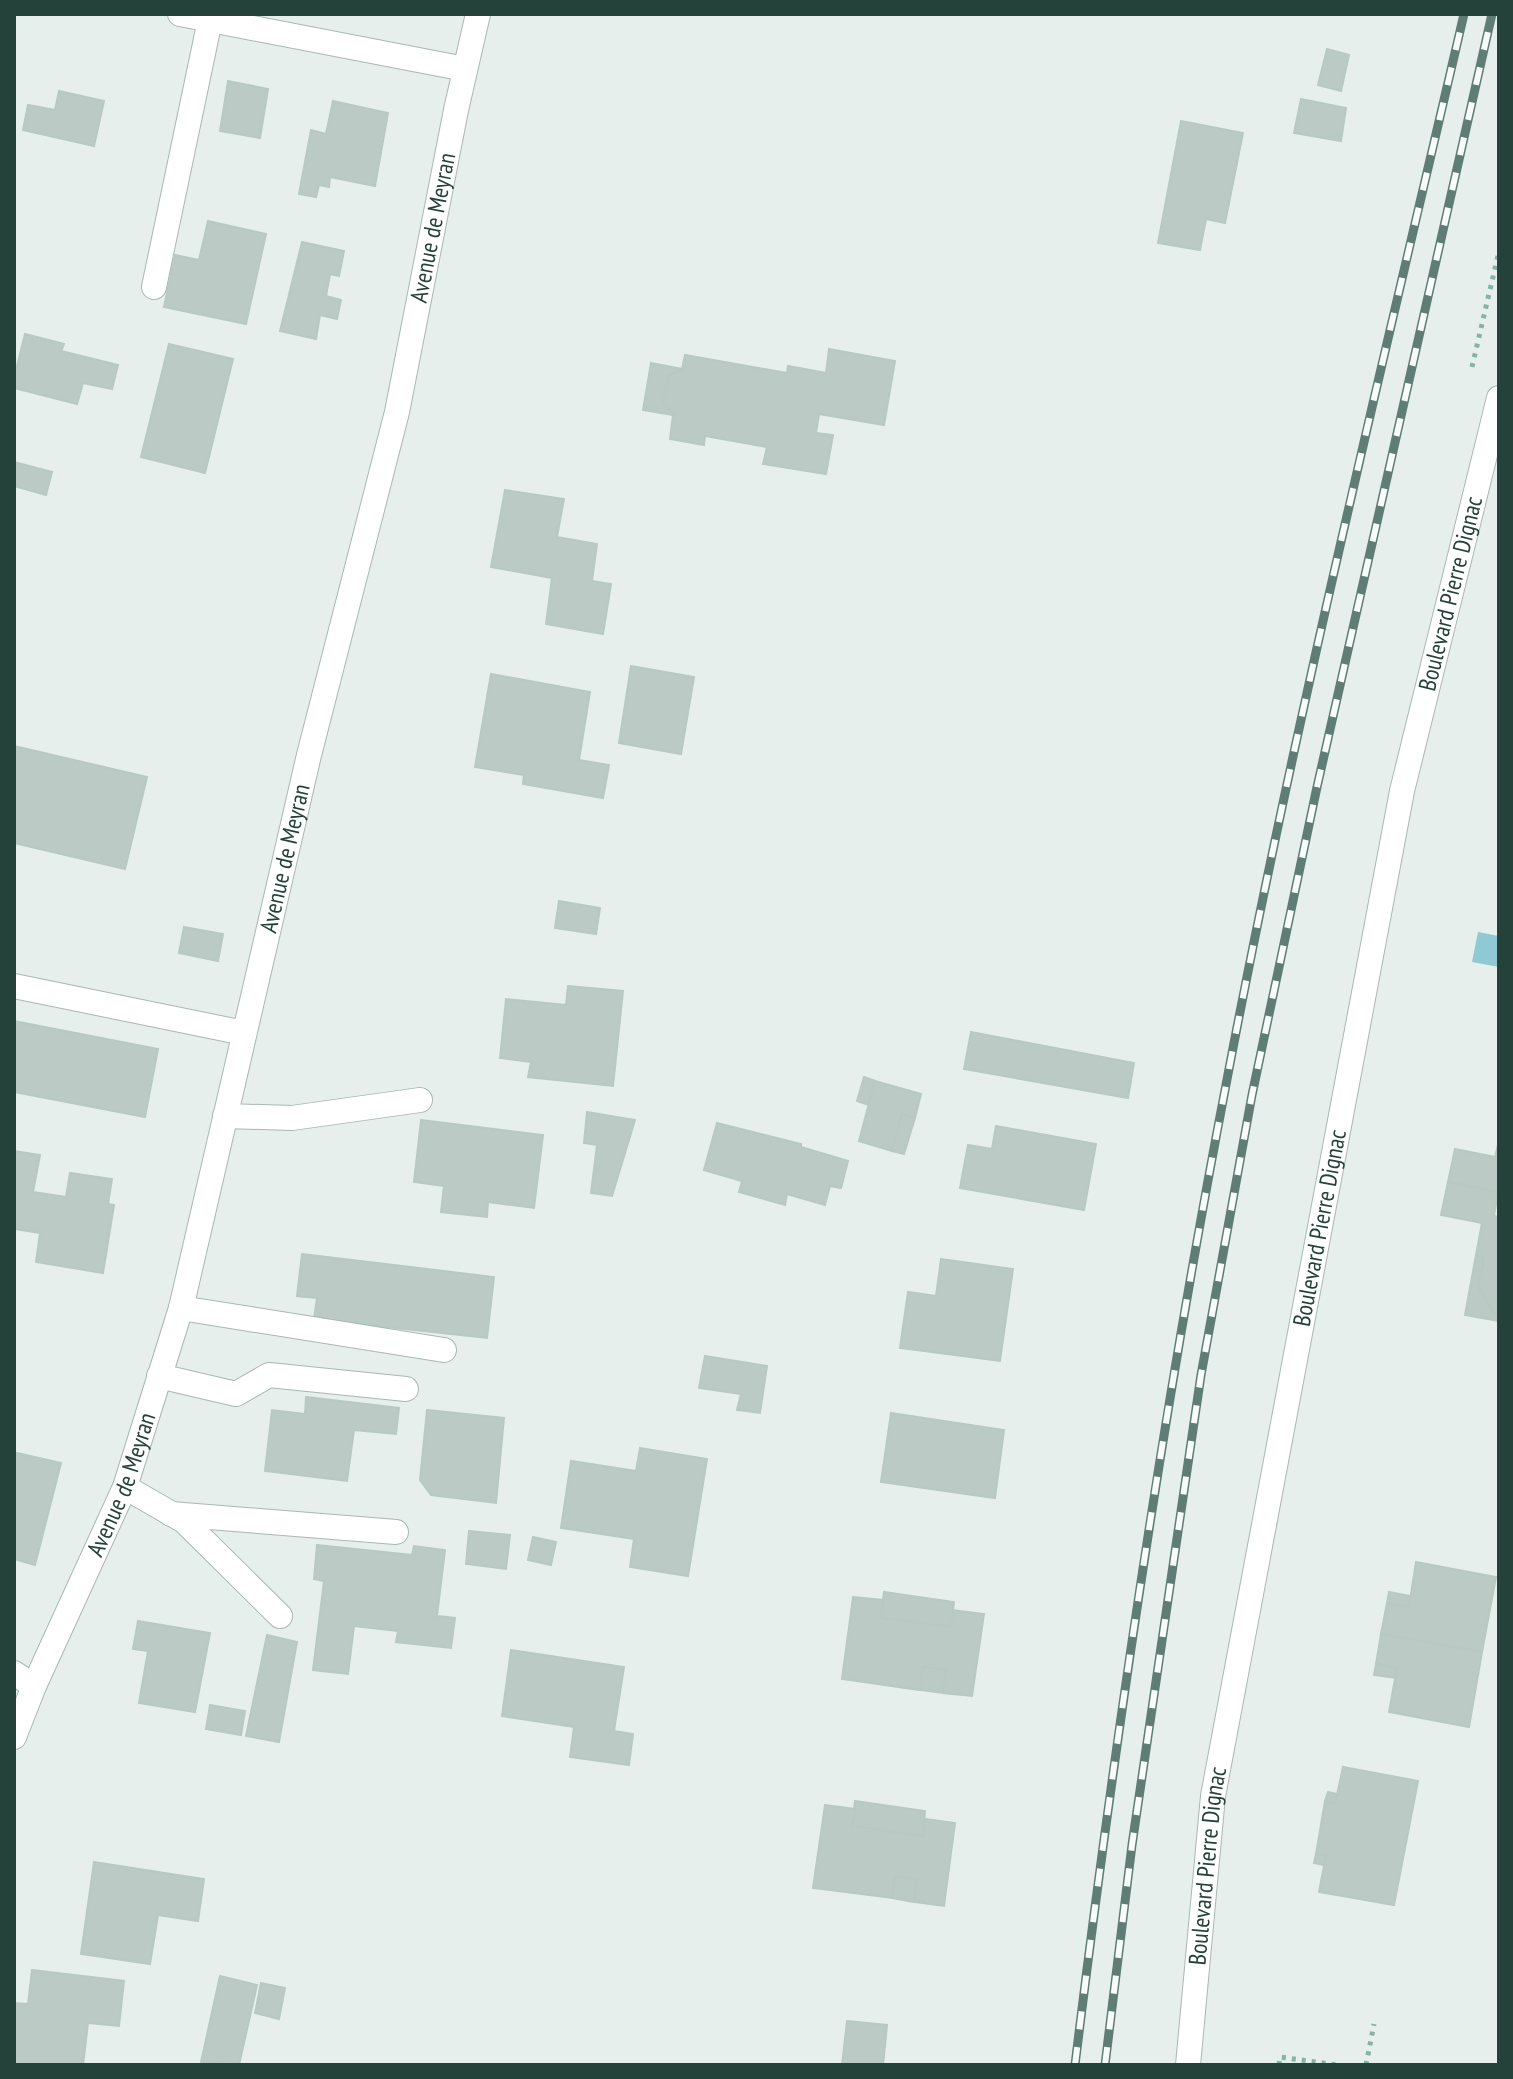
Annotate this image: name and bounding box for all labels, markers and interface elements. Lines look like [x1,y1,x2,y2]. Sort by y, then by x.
street label: Avenue de Meyran [403,150,462,305]
street label: Boulevard Pierre Dignac [1411,493,1489,694]
street label: Avenue de Meyran [252,781,317,936]
street label: Boulevard Pierre Dignac [1286,1127,1353,1329]
street label: Avenue de Meyran [79,1409,162,1561]
street label: Boulevard Pierre Dignac [1181,1764,1233,1966]

